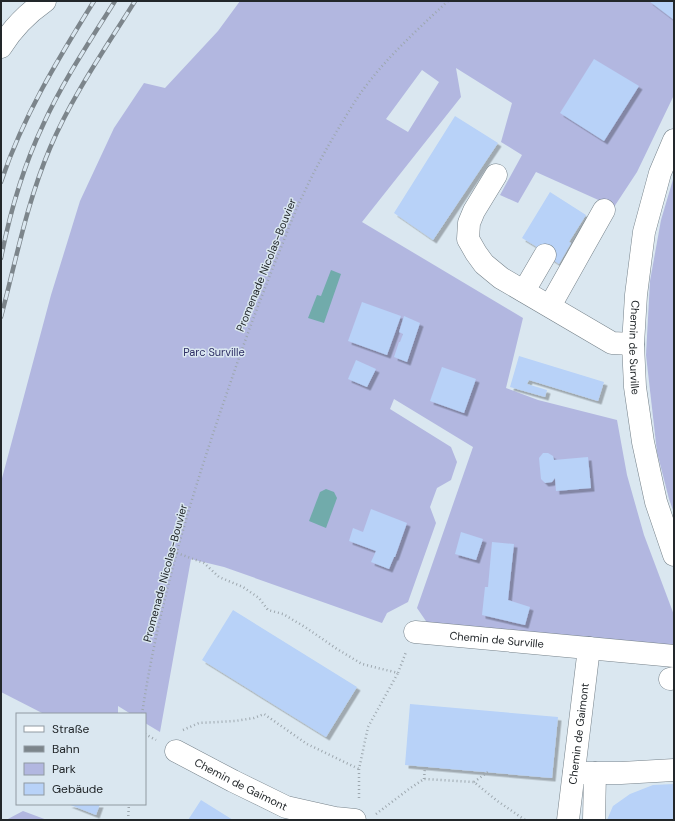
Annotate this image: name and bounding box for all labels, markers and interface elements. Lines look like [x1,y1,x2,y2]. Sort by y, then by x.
street label: Promenade Nicolas-Bouvier [233,196,299,334]
street label: Chemin de Surville [626,300,643,396]
park label: Parc Surville [183,345,245,359]
street label: Promenade Nicolas-Bouvier [140,502,190,644]
street label: Chemin de Surville [449,628,544,651]
street label: Chemin de Gaimont [565,682,592,785]
legend [16,713,146,805]
text: Straße [52,721,89,737]
text: Bahn [52,741,80,757]
street label: Chemin de Gaimont [192,755,290,814]
text: Park [52,761,76,777]
text: Gebäude [52,781,103,797]

